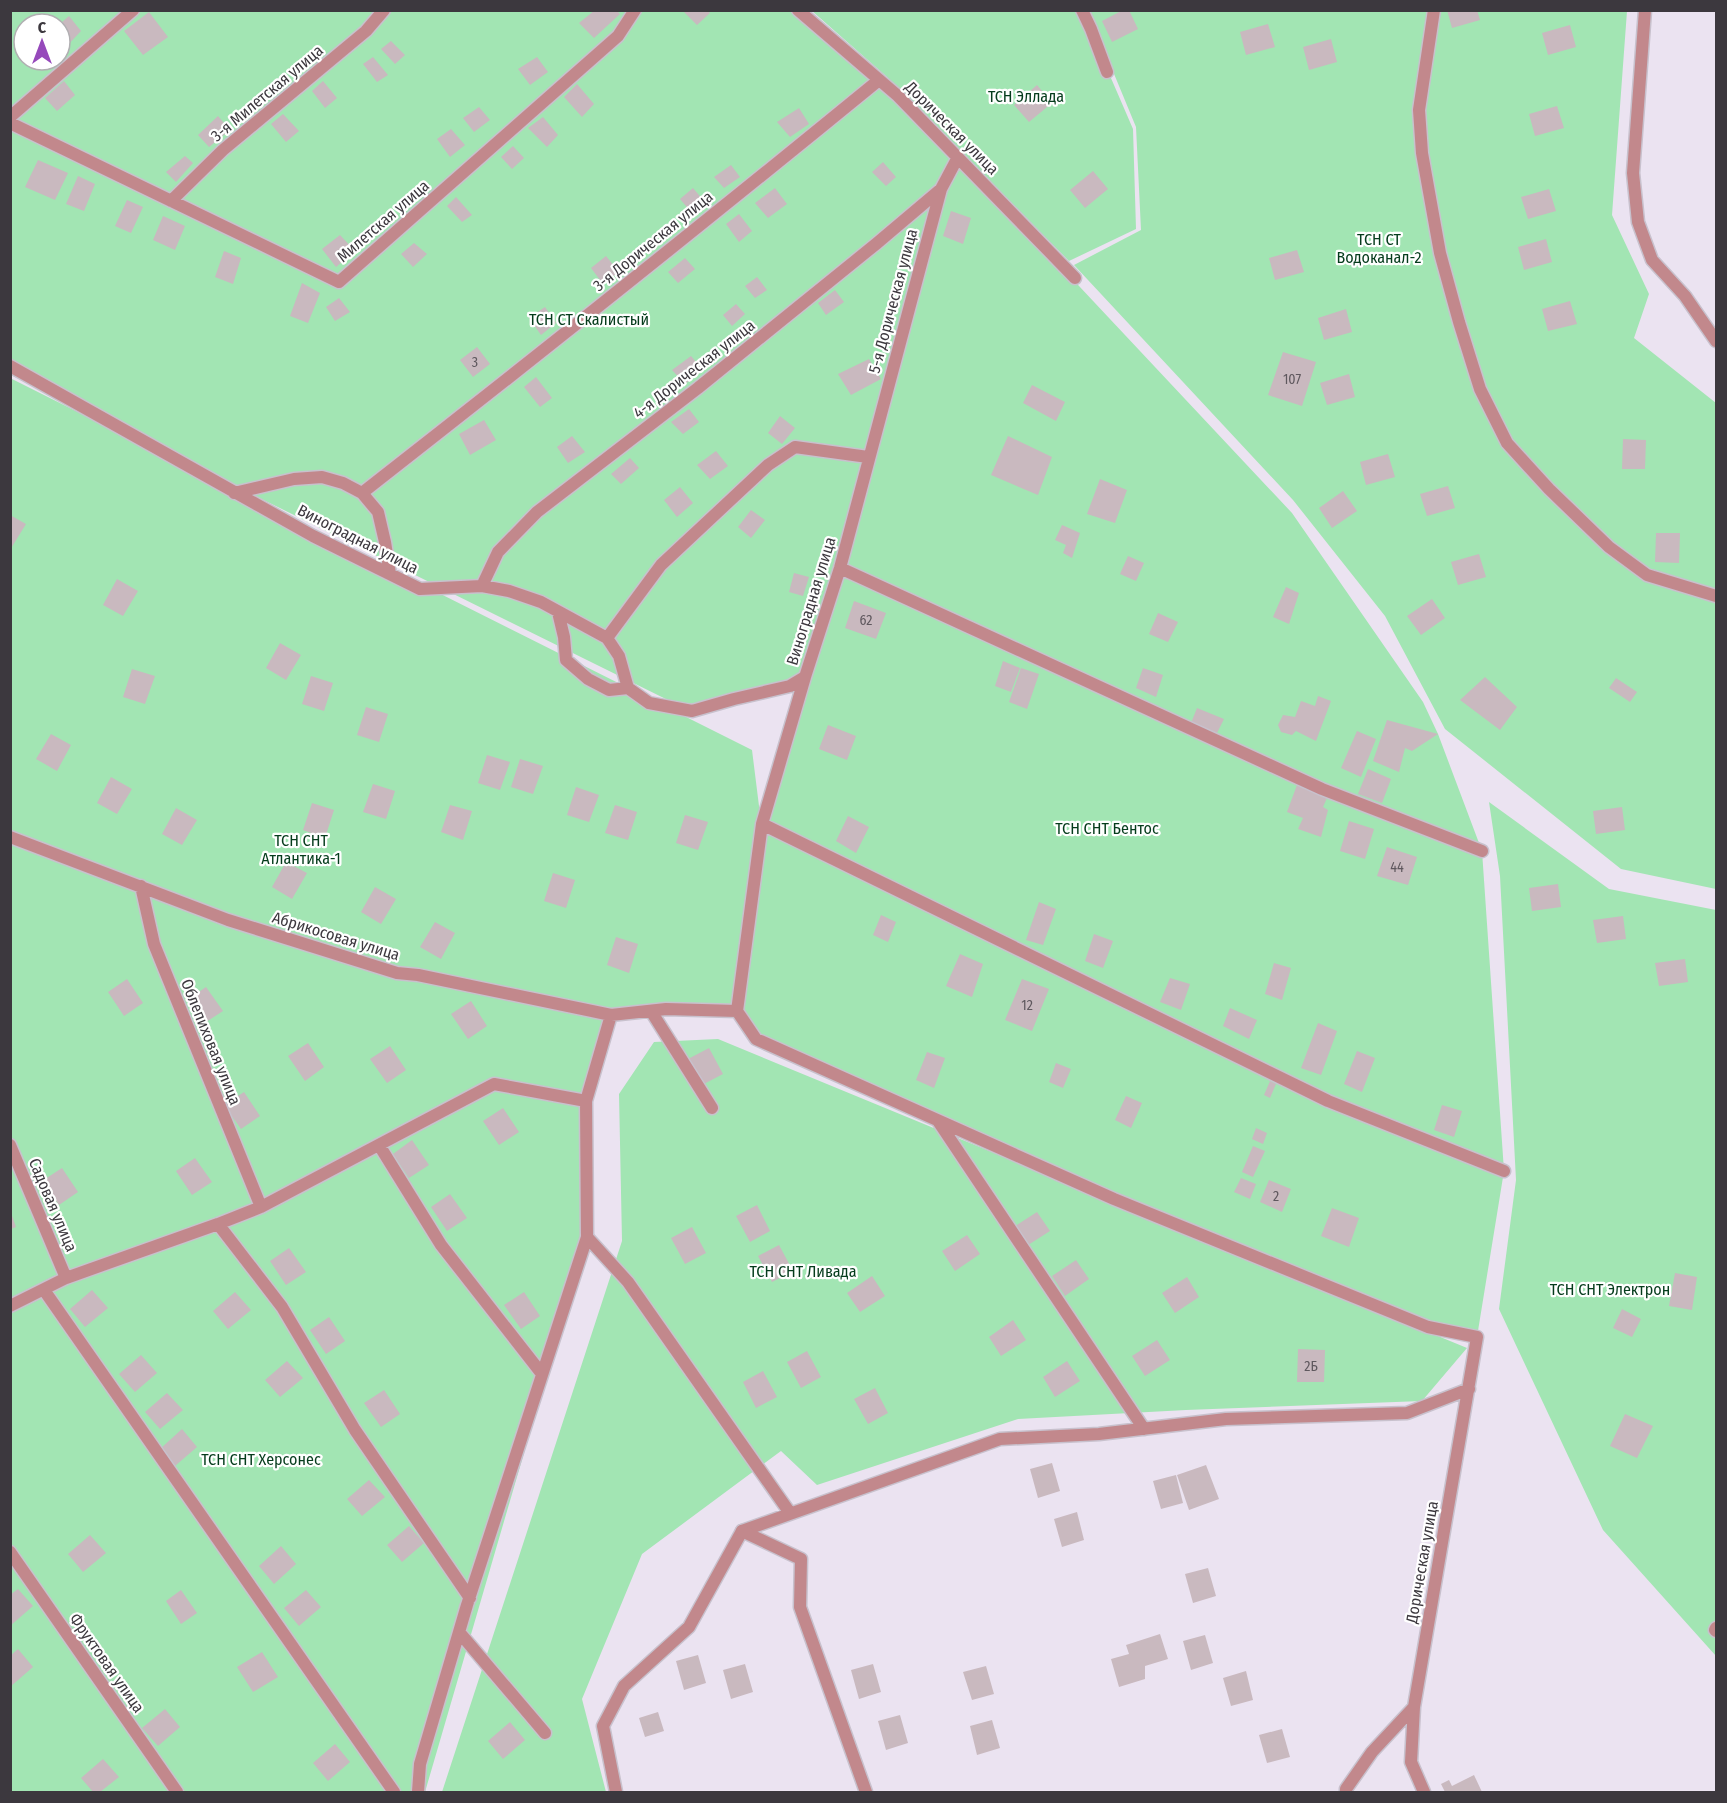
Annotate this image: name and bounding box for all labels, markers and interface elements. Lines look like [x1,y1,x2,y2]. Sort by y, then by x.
north arrow [12,12,72,72]
text: С [38,18,47,37]
street label: 3-я Милетская улица [207,41,327,145]
street label: Дорическая улица [901,77,1003,179]
park label: ТСН Эллада [988,87,1064,106]
street label: Милетская улица [333,176,433,266]
street label: 3-я Дорическая улица [589,187,717,295]
street label: 5-я Дорическая улица [865,227,921,375]
park label: ТСН СТ Водоканал-2 [1336,230,1422,267]
park label: ТСН СТ Скалистый [529,310,649,329]
street label: 4-я Дорическая улица [629,316,759,422]
house number: 3 [472,354,478,371]
house number: 107 [1283,371,1301,388]
street label: Виноградная улица [294,500,422,578]
street label: Виноградная улица [782,535,840,667]
house number: 62 [860,612,873,629]
park label: ТСН СНТ Бентос [1055,819,1159,838]
park label: ТСН СНТ Атлантика-1 [261,831,341,868]
house number: 44 [1390,859,1404,876]
street label: Абрикосовая улица [270,908,402,964]
street label: Облепиховая улица [177,976,245,1108]
house number: 12 [1021,997,1033,1014]
street label: Садовая улица [25,1155,81,1255]
house number: 2 [1273,1188,1279,1205]
park label: ТСН СНТ Ливада [749,1262,857,1281]
park label: ТСН СНТ Электрон [1550,1280,1670,1299]
house number: 2Б [1304,1358,1318,1375]
park label: ТСН СНТ Херсонес [201,1450,321,1469]
street label: Дорическая улица [1402,1499,1442,1626]
street label: Фруктовая улица [66,1610,148,1716]

